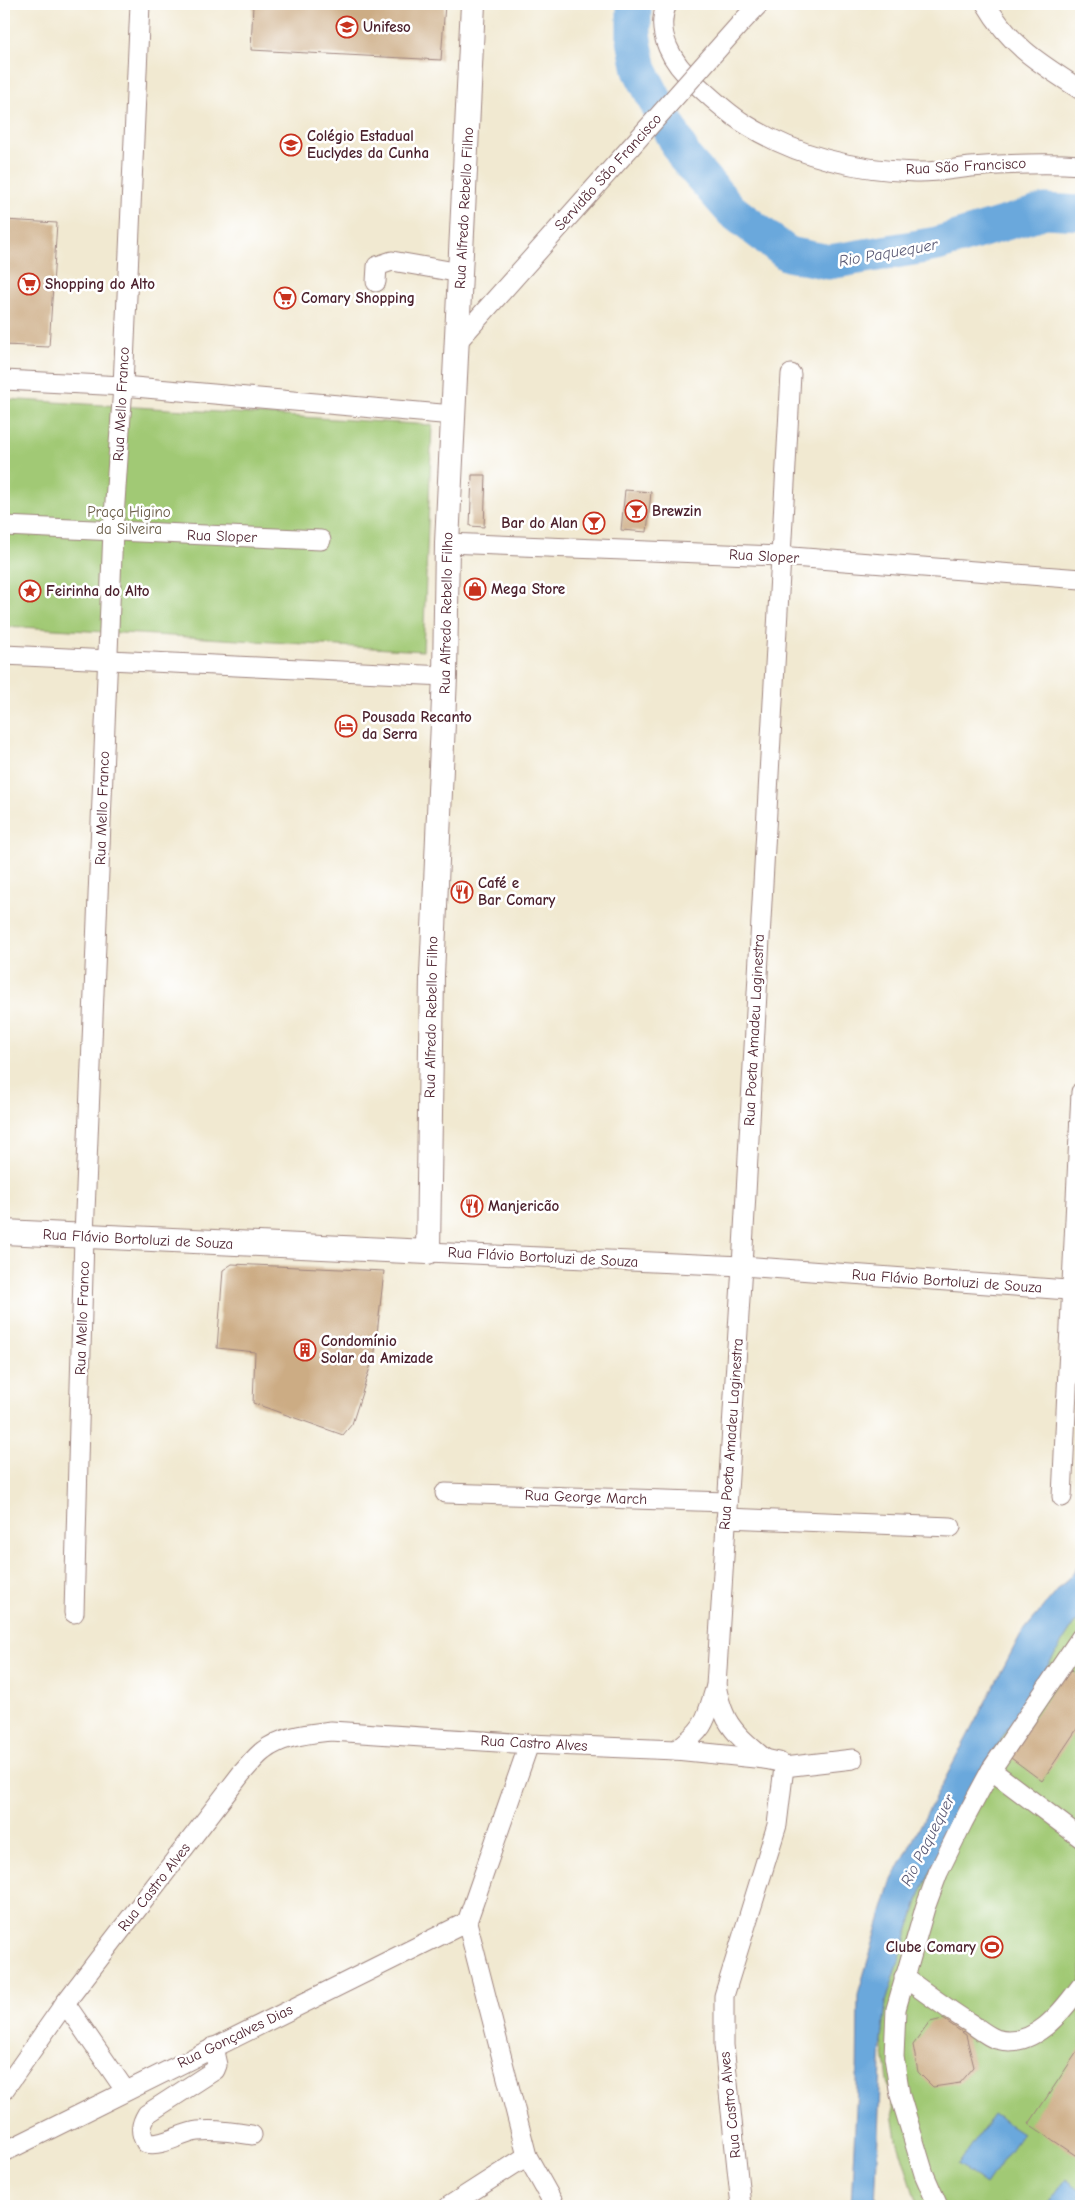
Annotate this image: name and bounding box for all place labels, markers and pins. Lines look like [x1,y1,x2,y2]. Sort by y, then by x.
school or university icon: Unifeso [335,15,359,39]
place label: Unifeso [363,18,411,36]
place label: Colégio Estadual Euclydes da Cunha [307,127,429,162]
school or university icon: Colégio Estadual Euclydes da Cunha [279,133,303,157]
supermarket icon: Shopping do Alto [17,272,41,296]
place label: Shopping do Alto [45,275,155,293]
supermarket icon: Comary Shopping [273,286,297,310]
place label: Comary Shopping [301,289,415,307]
bar icon: Brewzin [624,499,648,523]
place label: Brewzin [652,502,702,520]
bar icon: Bar do Alan [582,511,606,535]
place label: Bar do Alan [501,514,578,532]
shop icon: Mega Store [463,577,487,601]
place icon: Feirinha do Alto [18,579,42,603]
place label: Mega Store [491,580,565,598]
place label: Feirinha do Alto [46,582,150,600]
place label: Pousada Recanto da Serra [362,708,472,743]
hotel icon: Pousada Recanto da Serra [334,714,358,738]
place label: Café e Bar Comary [478,874,556,909]
restaurant icon: Café e Bar Comary [450,880,474,904]
restaurant icon: Manjericão [460,1194,484,1218]
place label: Manjericão [488,1197,559,1215]
place label: Condomínio Solar da Amizade [321,1332,433,1367]
building icon: Condomínio Solar da Amizade [293,1338,317,1362]
sports icon: Clube Comary [980,1935,1004,1959]
place label: Clube Comary [886,1938,976,1956]

